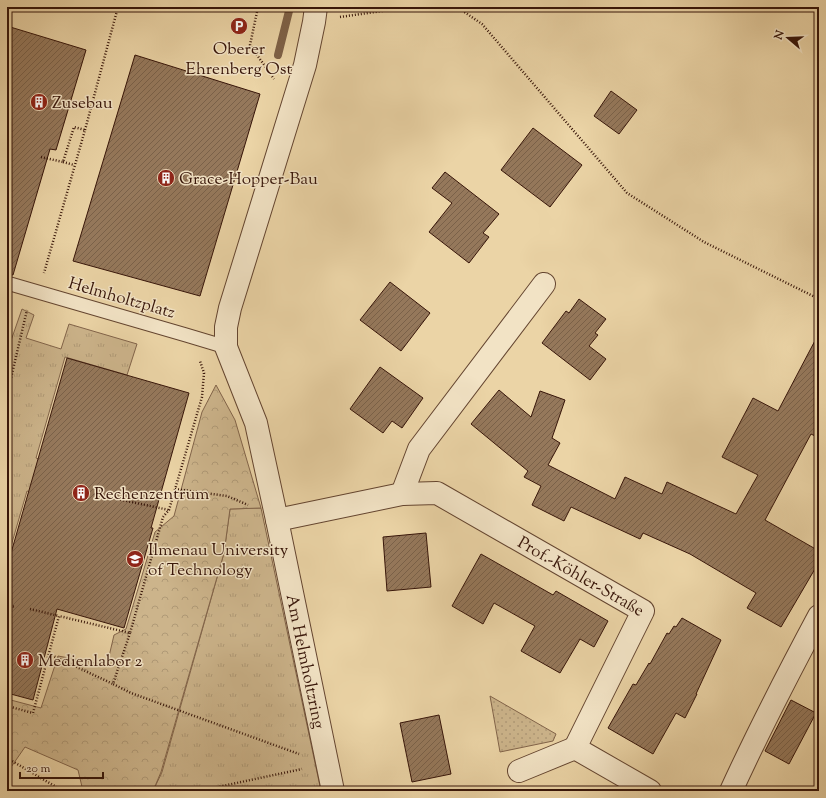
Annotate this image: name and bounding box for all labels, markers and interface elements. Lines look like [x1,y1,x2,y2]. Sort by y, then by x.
parking icon: Oberer Ehrenberg Ost [229,16,249,36]
north arrow [768,18,808,58]
text: N [770,28,789,43]
place label: Oberer Ehrenberg Ost [186,38,293,82]
building icon: Zusebau [29,92,49,112]
place label: Zusebau [52,92,113,116]
building icon: Grace-Hopper-Bau [156,168,176,188]
place label: Grace-Hopper-Bau [179,168,318,192]
street label: Helmholtzplatz [65,272,178,326]
building icon: Rechenzentrum [71,483,91,503]
place label: Rechenzentrum [94,483,209,507]
street label: Prof.-Köhler-Straße [512,532,648,623]
place label: Ilmenau University of Technology [148,539,289,583]
school or university icon: Ilmenau University of Technology [125,549,145,569]
street label: Am Helmholtzring [279,592,330,731]
building icon: Medienlabor 2 [15,650,35,670]
place label: Medienlabor 2 [38,650,143,674]
scale bar [20,754,103,780]
text: 20 m [26,760,51,778]

